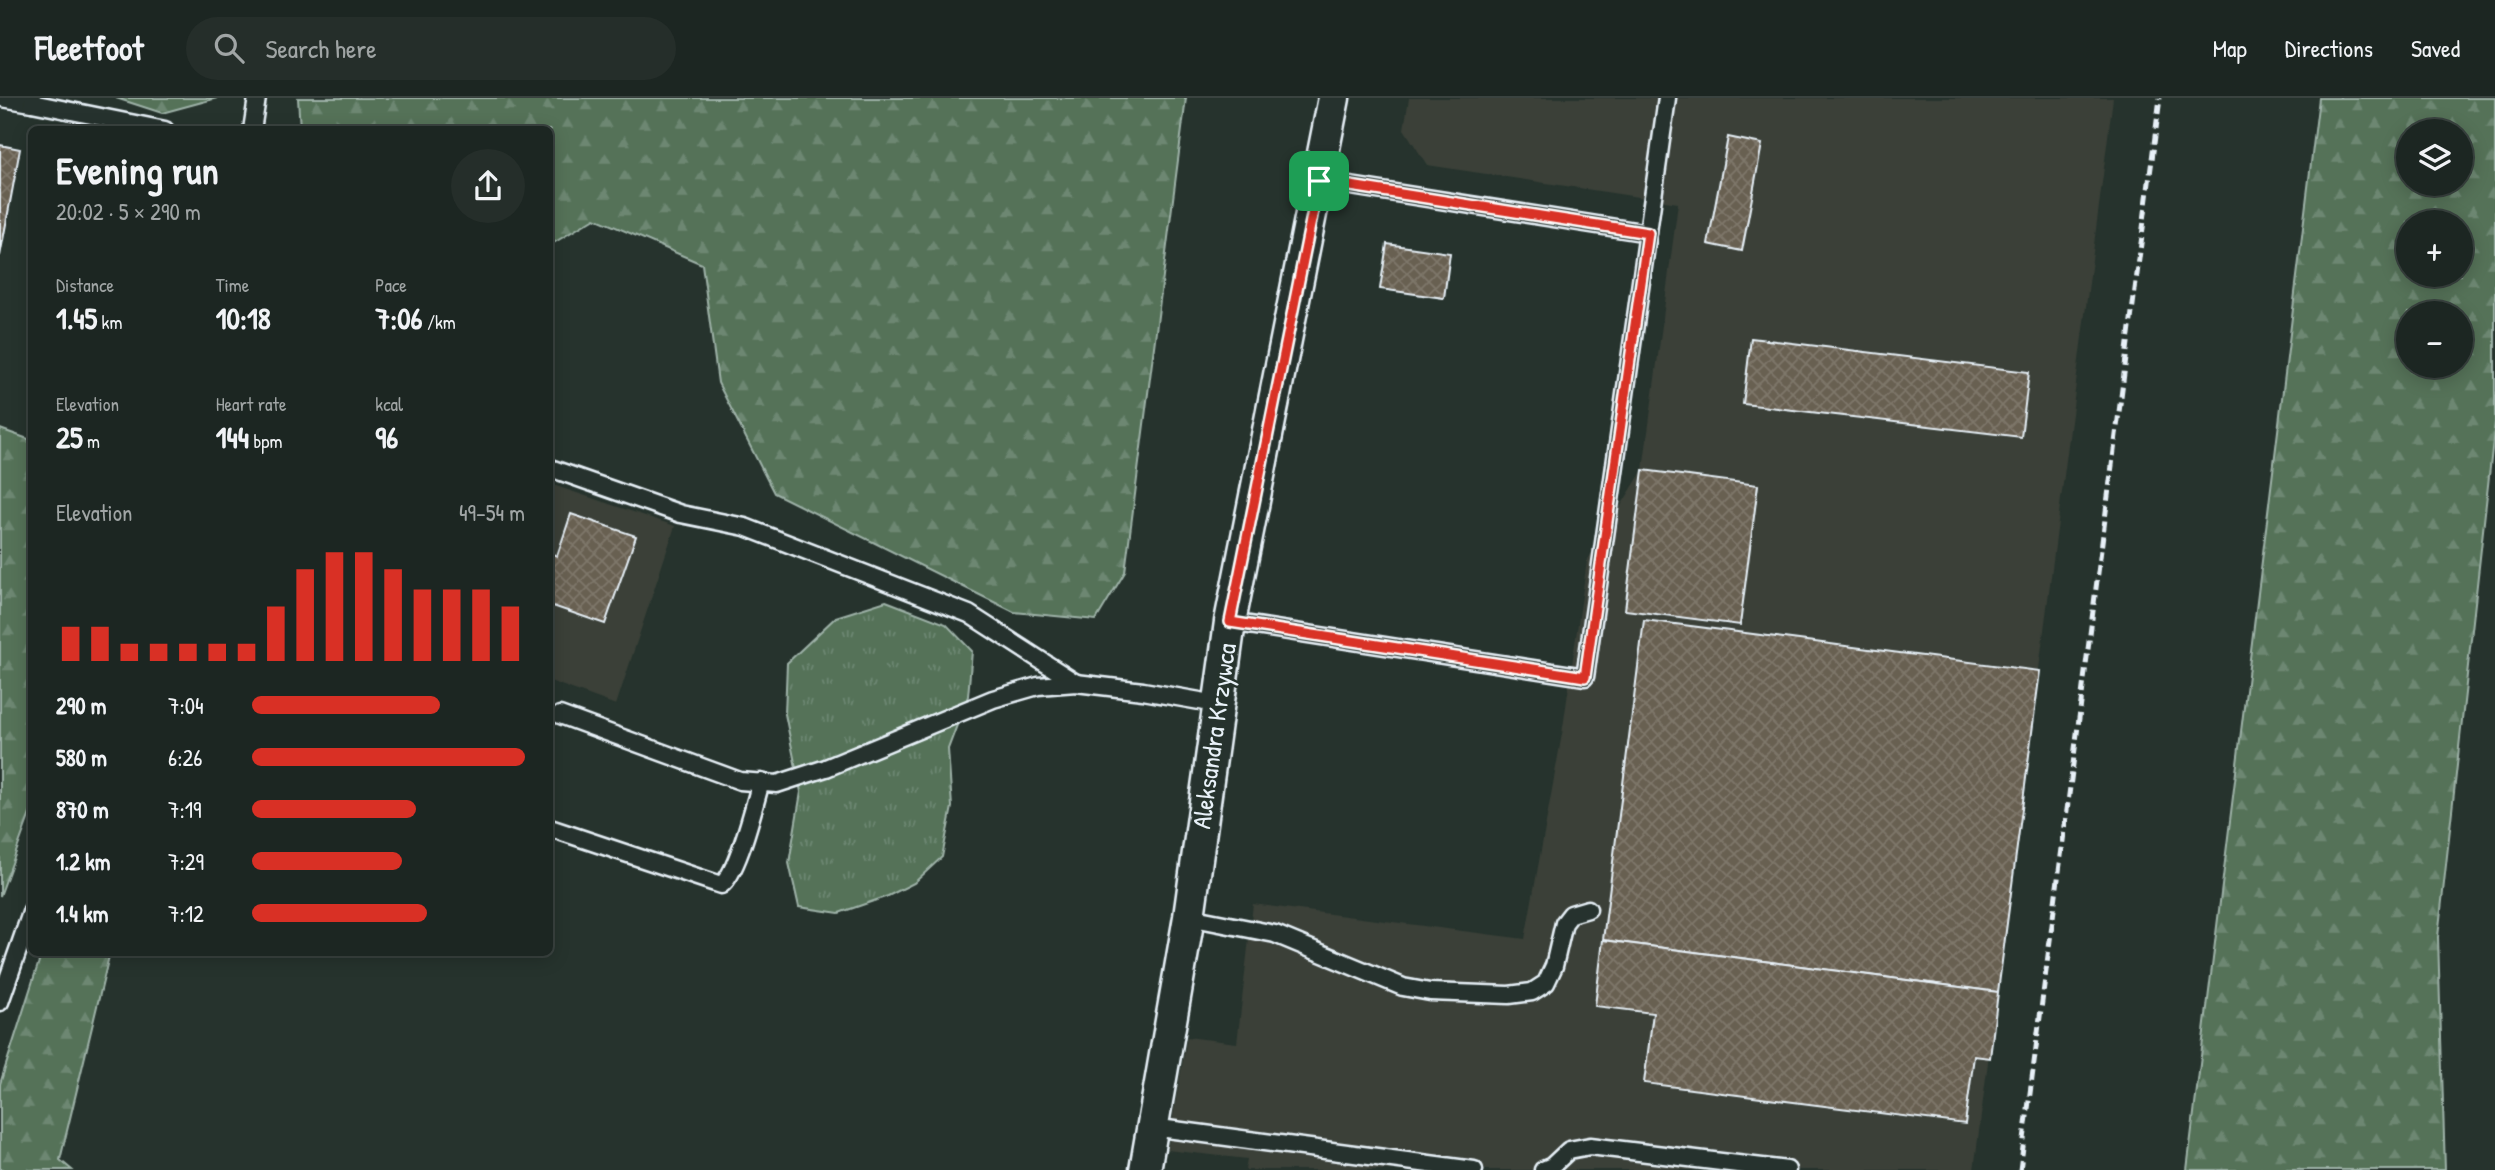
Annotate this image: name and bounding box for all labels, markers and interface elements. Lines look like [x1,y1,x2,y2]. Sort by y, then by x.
search box [186,17,676,80]
text: Fleetfoot [35,26,144,70]
icon: search [210,29,248,67]
text: Search here [266,31,377,66]
text: Map [2213,32,2247,64]
text: Directions [2285,32,2373,64]
text: Saved [2411,32,2460,64]
map controls [2396,119,2473,378]
button: layers [2396,119,2473,196]
text: Evening run [56,144,219,196]
button: share [451,149,525,223]
pin [1289,151,1349,211]
icon: arrive [1300,162,1338,200]
text: 20:02 · 5 × 290 m [56,196,201,227]
button: + [2396,210,2473,287]
text: Distance [56,272,114,298]
text: Time [216,272,249,298]
text: Pace [375,272,407,298]
text: 1.45 [56,298,97,338]
text: 10:18 [216,298,271,338]
text: 7:06 [375,298,423,338]
button: − [2396,301,2473,378]
text: km [97,309,122,335]
text: /km [423,309,456,335]
text: Elevation [56,391,119,417]
text: Heart rate [216,391,287,417]
text: kcal [375,391,403,417]
text: 25 [56,417,83,457]
text: 144 [216,417,249,457]
text: 96 [375,417,398,457]
text: m [83,428,100,454]
text: bpm [249,428,282,454]
text: Elevation [56,497,132,528]
text: 49–54 m [459,497,525,528]
street label: Aleksandra Krzywca [1183,641,1244,831]
text: 290 m [56,690,106,721]
text: 7:04 [168,690,204,721]
text: 580 m [56,742,107,773]
text: 6:26 [168,742,202,773]
text: 870 m [56,794,109,825]
text: 7:19 [168,794,202,825]
text: 1.2 km [56,846,111,877]
text: 7:29 [168,846,204,877]
text: 1.4 km [56,898,108,929]
text: 7:12 [168,898,204,929]

